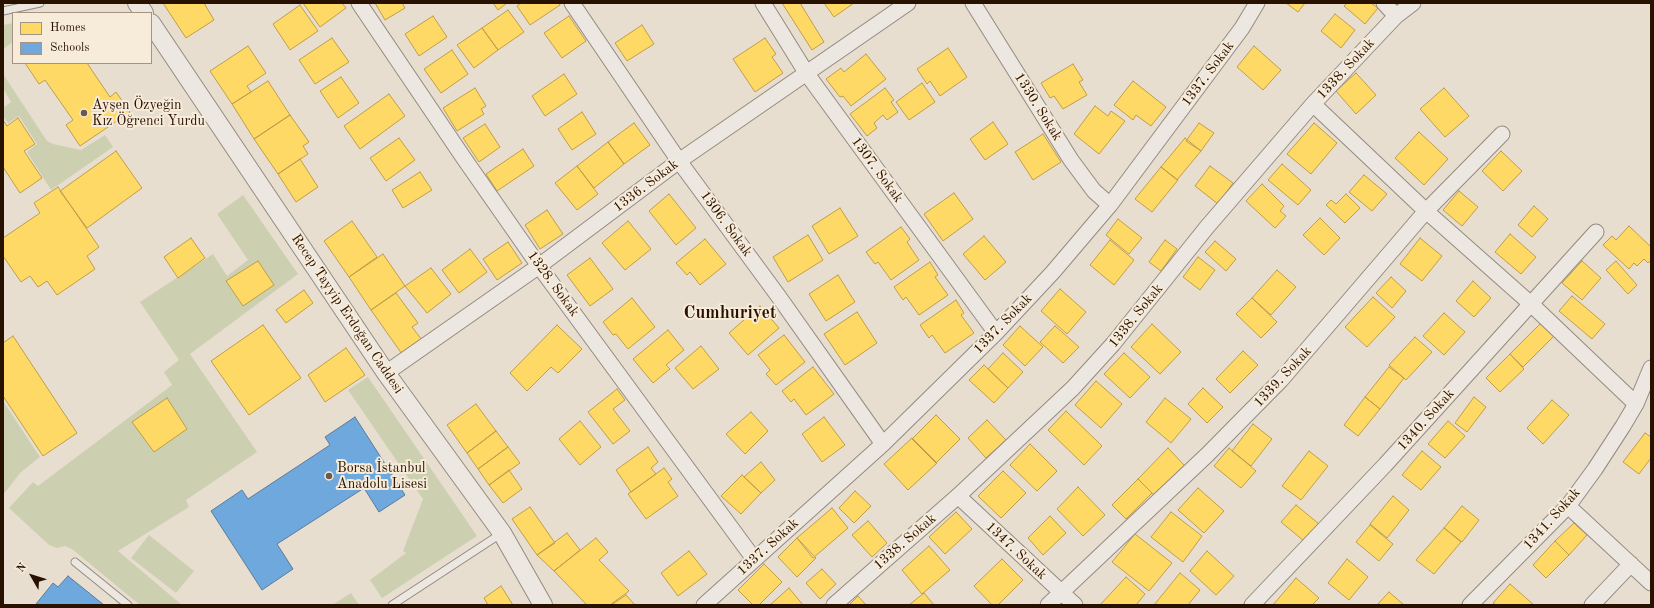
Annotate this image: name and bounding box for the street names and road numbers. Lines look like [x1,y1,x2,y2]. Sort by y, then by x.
street label: 1338. Sokak [1313,35,1379,103]
street label: 1337. Sokak [1178,38,1238,110]
street label: 1330. Sokak [1010,70,1066,144]
street label: 1307. Sokak [847,134,907,206]
street label: 1336. Sokak [610,156,682,216]
street label: 1306. Sokak [696,188,756,260]
street label: Recep Tayyip Erdoğan Caddesi [287,231,407,397]
street label: 1328. Sokak [523,248,583,320]
street label: 1338. Sokak [1105,281,1167,351]
street label: 1337. Sokak [970,290,1036,358]
street label: 1339. Sokak [1250,343,1316,411]
street label: 1340. Sokak [1394,386,1458,454]
street label: 1341. Sokak [1520,485,1584,553]
street label: 1338. Sokak [870,510,940,574]
street label: 1337. Sokak [734,515,802,579]
street label: 1347. Sokak [982,518,1050,584]

